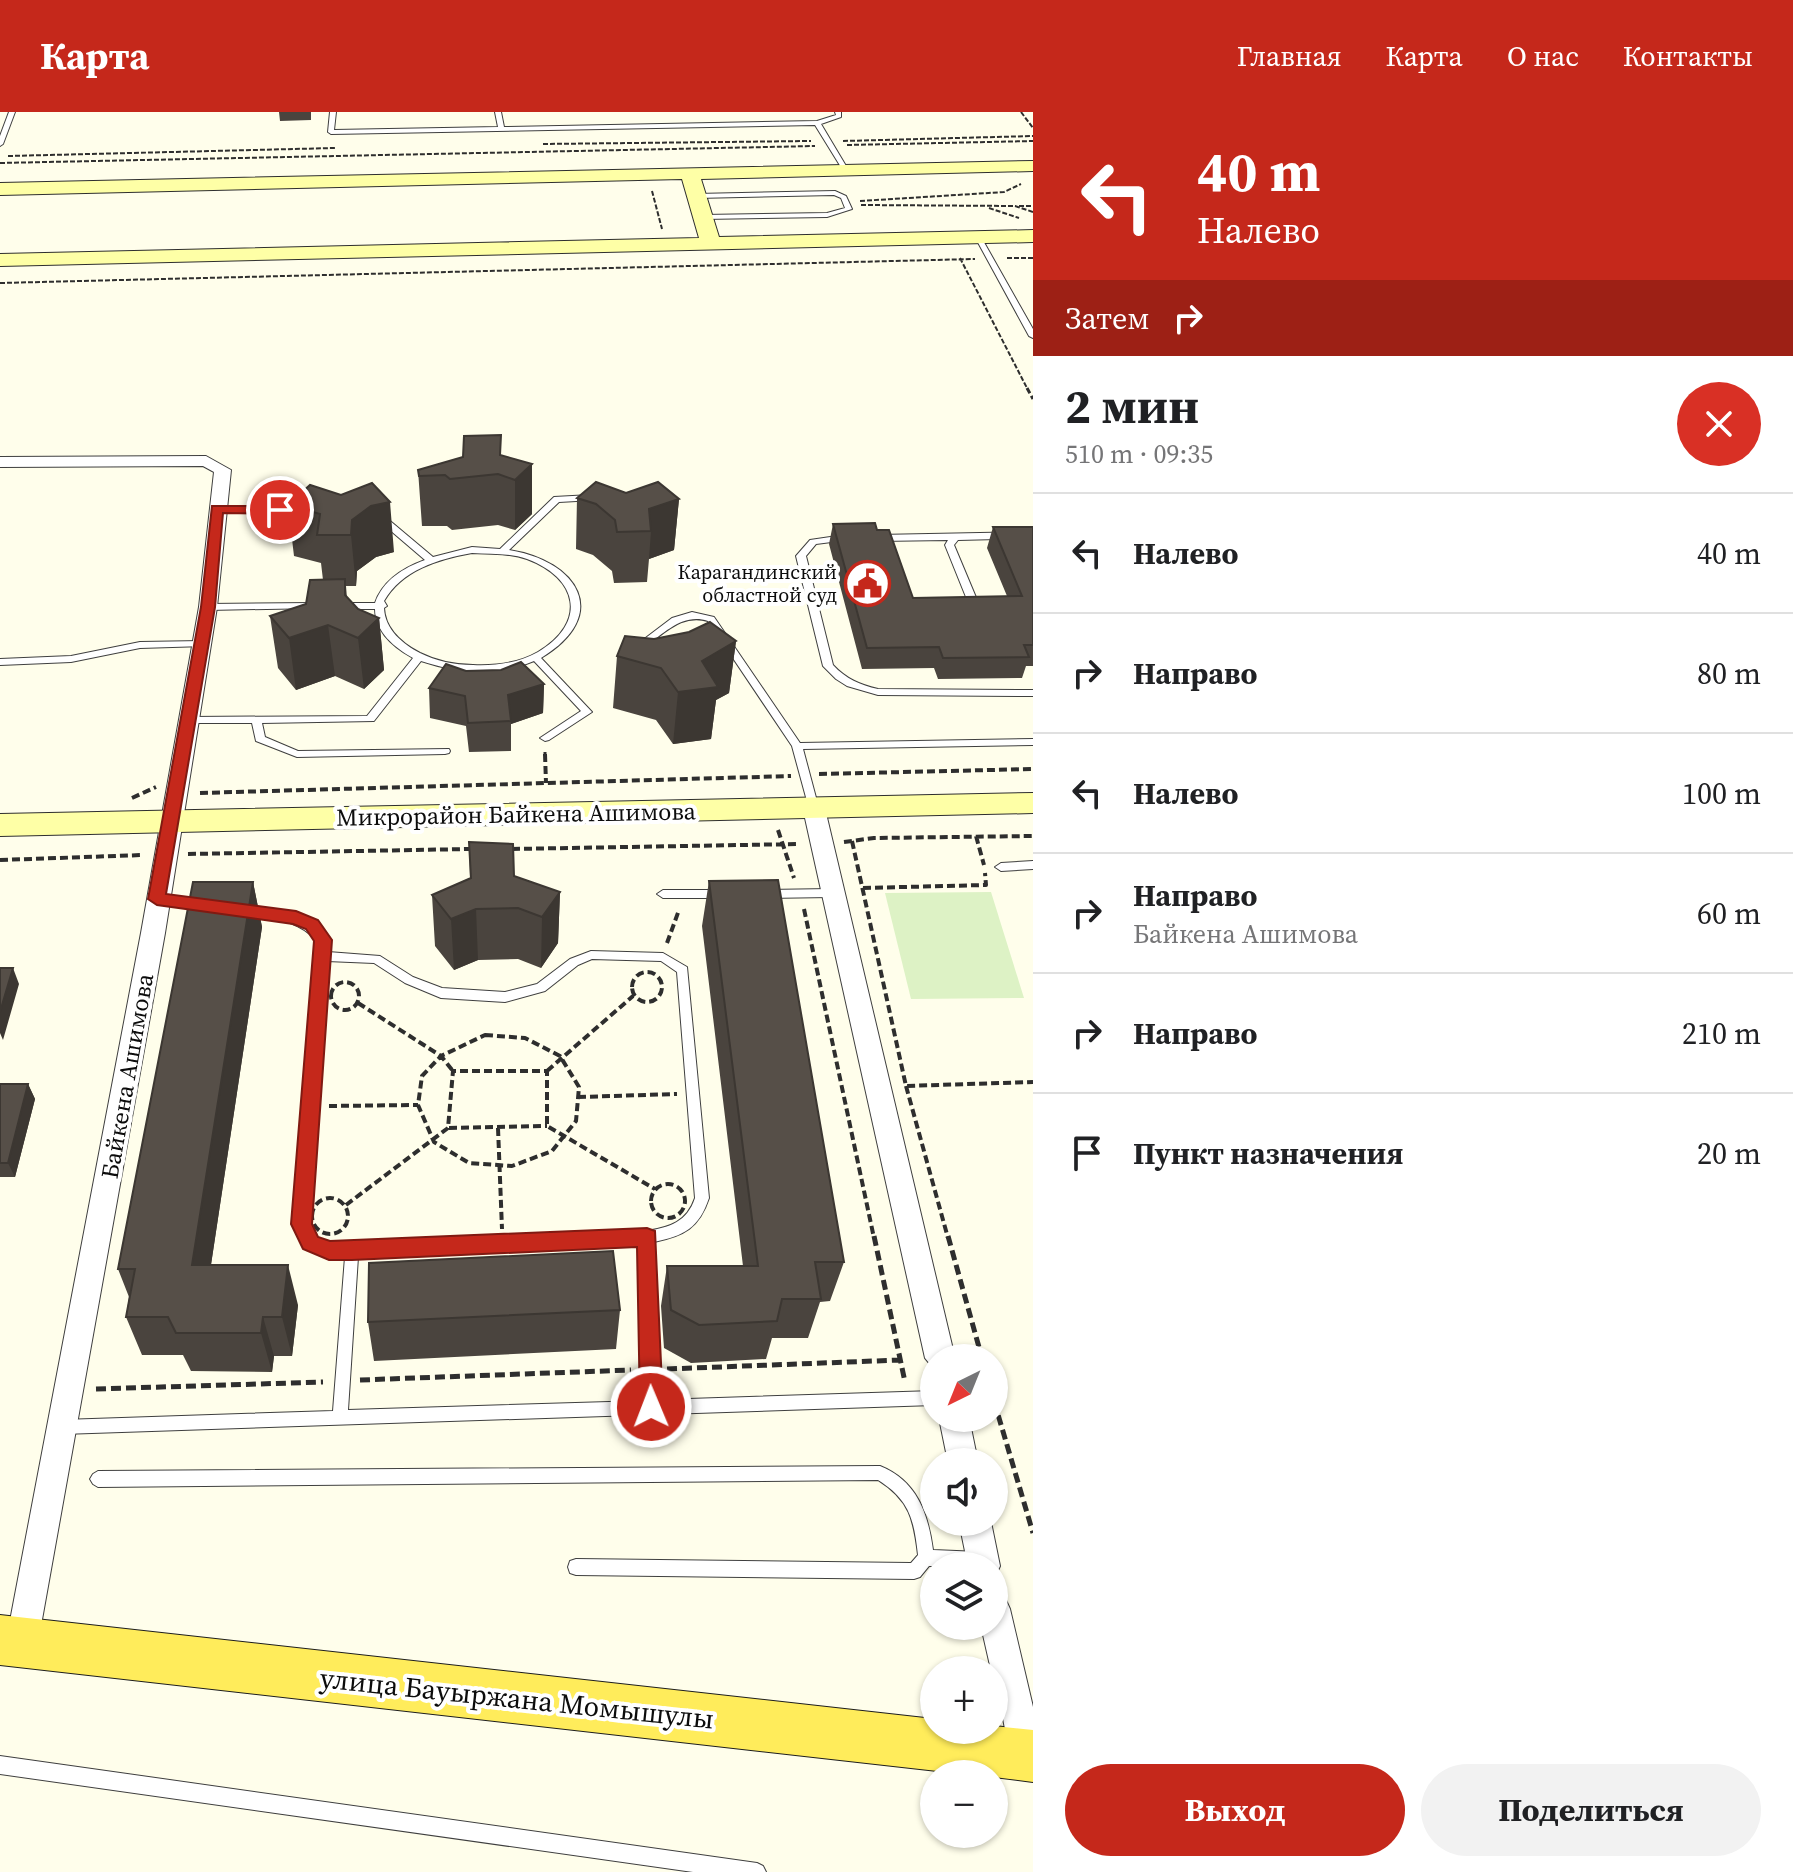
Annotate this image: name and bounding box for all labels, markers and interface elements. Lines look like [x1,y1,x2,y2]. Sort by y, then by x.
text: Карта [40,30,149,82]
text: Главная [1237,37,1342,75]
text: Карта [1386,37,1463,75]
text: О нас [1507,37,1579,75]
text: Контакты [1623,37,1753,75]
text: 40 m [1197,133,1320,210]
icon: left [1065,144,1169,248]
text: Налево [1197,206,1320,255]
icon: right [1166,296,1210,340]
text: Затем [1065,298,1150,339]
text: 2 мин [1065,373,1199,439]
button: close [1677,382,1761,466]
text: 510 m · 09:35 [1065,436,1213,472]
pin [246,476,314,544]
icon: arrive [258,488,302,532]
icon: left [1065,531,1109,575]
text: Налево [1133,533,1238,574]
text: 40 m [1697,533,1761,574]
place label: Карагандинский областной суд [678,558,837,609]
public building icon: Карагандинский областной суд [844,560,892,608]
icon: right [1065,651,1109,695]
text: Направо [1133,653,1257,694]
text: 80 m [1697,653,1761,694]
icon: left [1065,771,1109,815]
text: Налево [1133,773,1238,814]
text: 100 m [1682,773,1761,814]
street label: Микрорайон Байкена Ашимова [336,794,697,834]
text: Направо [1133,875,1257,916]
icon: right [1065,891,1109,935]
text: 60 m [1697,893,1761,934]
text: Байкена Ашимова [1133,916,1358,952]
street label: Байкена Ашимова [93,970,161,1181]
icon: right [1065,1011,1109,1055]
text: Направо [1133,1013,1257,1054]
text: 210 m [1682,1013,1761,1054]
icon: arrive [1065,1131,1109,1175]
text: Пункт назначения [1133,1133,1403,1174]
text: 20 m [1697,1133,1761,1174]
north arrow [920,1344,1008,1432]
map controls [920,1344,1008,1848]
position arrow [609,1365,693,1449]
button: sound [920,1448,1008,1536]
button: layers [920,1552,1008,1640]
button: + [920,1656,1008,1744]
street label: улица Бауыржана Момышулы [318,1658,716,1738]
button: − [920,1760,1008,1848]
button: Выход [1065,1764,1405,1856]
button: Поделиться [1421,1764,1761,1856]

